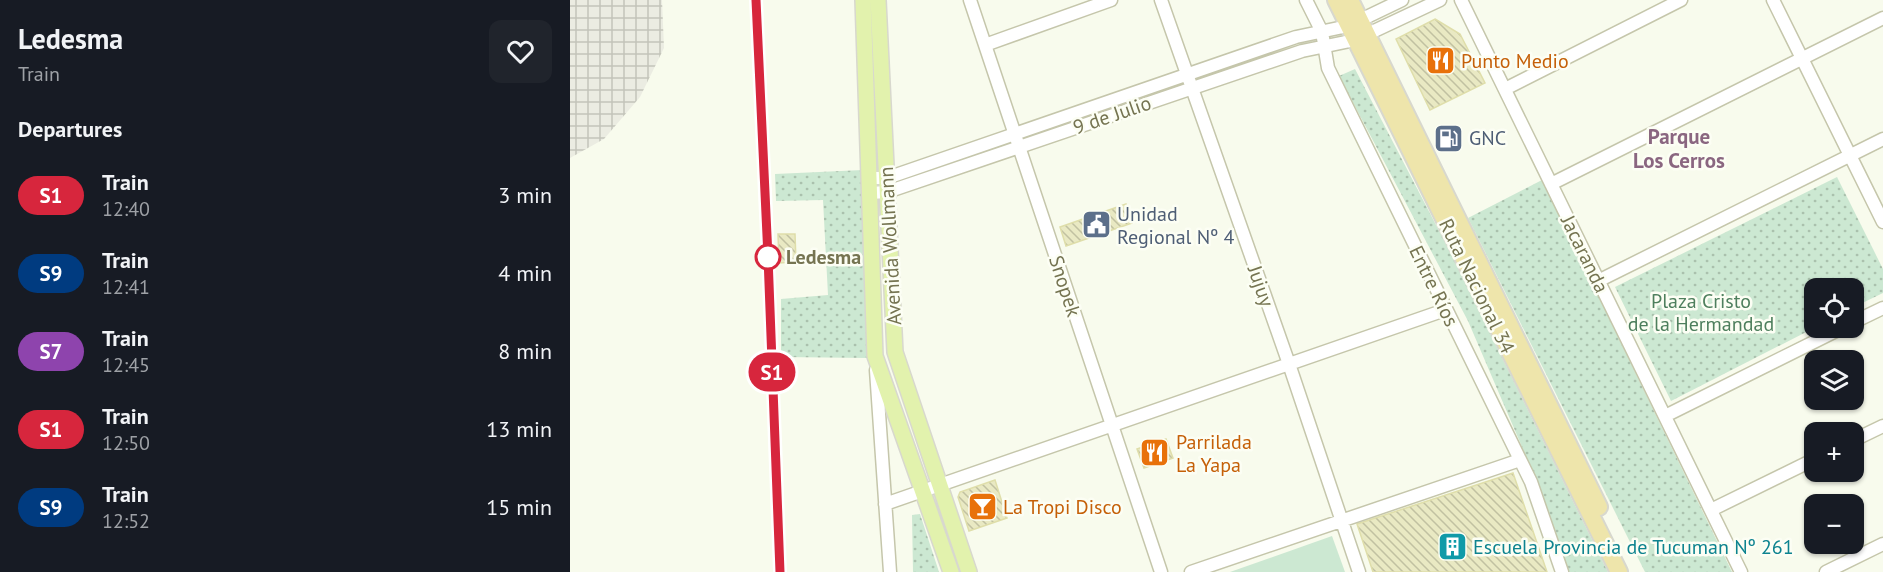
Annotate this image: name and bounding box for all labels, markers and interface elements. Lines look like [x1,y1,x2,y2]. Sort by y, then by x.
text: Ledesma [18,20,123,57]
button: heart [489,20,552,83]
restaurant icon: Punto Medio [1424,45,1456,77]
place label: Punto Medio [1461,48,1569,74]
text: Train [18,61,60,87]
street label: 9 de Julio [1069,90,1155,140]
text: Departures [18,115,122,143]
fuel station icon: GNC [1432,122,1464,154]
district label: Parque Los Cerros [1633,123,1725,174]
place label: GNC [1469,125,1506,151]
street label: Avenida Wollmann [873,166,907,326]
text: Train [102,168,149,196]
text: 3 min [498,181,552,209]
text: S1 [39,182,63,209]
text: 12:40 [102,196,150,222]
place label: Unidad Regional Nº 4 [1117,201,1234,250]
public building icon: Unidad Regional Nº 4 [1080,209,1112,241]
street label: Jacaranda [1555,210,1615,297]
street label: Ruta Nacional 34 [1433,214,1521,358]
street label: Entre Ríos [1403,241,1465,331]
marker: Ledesma [755,244,781,270]
place label: Ledesma [786,244,861,270]
text: Train [102,246,149,274]
street label: Snopek [1043,252,1087,320]
text: 4 min [498,259,552,287]
text: S9 [39,260,63,287]
street label: Jujuy [1242,261,1280,311]
text: 12:41 [102,274,150,300]
map controls [1804,278,1864,554]
button: locate [1804,278,1864,338]
park label: Plaza Cristo de la Hermandad [1628,288,1774,337]
text: Train [102,324,149,352]
text: 8 min [498,337,552,365]
text: S7 [39,338,63,365]
button: layers [1804,350,1864,410]
text: 12:45 [102,352,150,378]
line badge: S1 [745,352,799,392]
text: S1 [760,359,784,386]
text: Train [102,402,149,430]
text: 13 min [486,415,552,443]
text: S1 [39,416,63,443]
button: + [1804,422,1864,482]
place label: Parrilada La Yapa [1176,429,1252,478]
text: 12:50 [102,430,150,456]
restaurant icon: Parrilada La Yapa [1139,437,1171,469]
text: Train [102,480,149,508]
bar icon: La Tropi Disco [966,491,998,523]
text: 15 min [486,493,552,521]
text: S9 [39,494,63,521]
place label: La Tropi Disco [1003,494,1122,520]
button: − [1804,494,1864,554]
text: 12:52 [102,508,150,534]
building icon: Escuela Provincia de Tucuman Nº 261 [1436,531,1468,563]
place label: Escuela Provincia de Tucuman Nº 261 [1473,534,1794,560]

